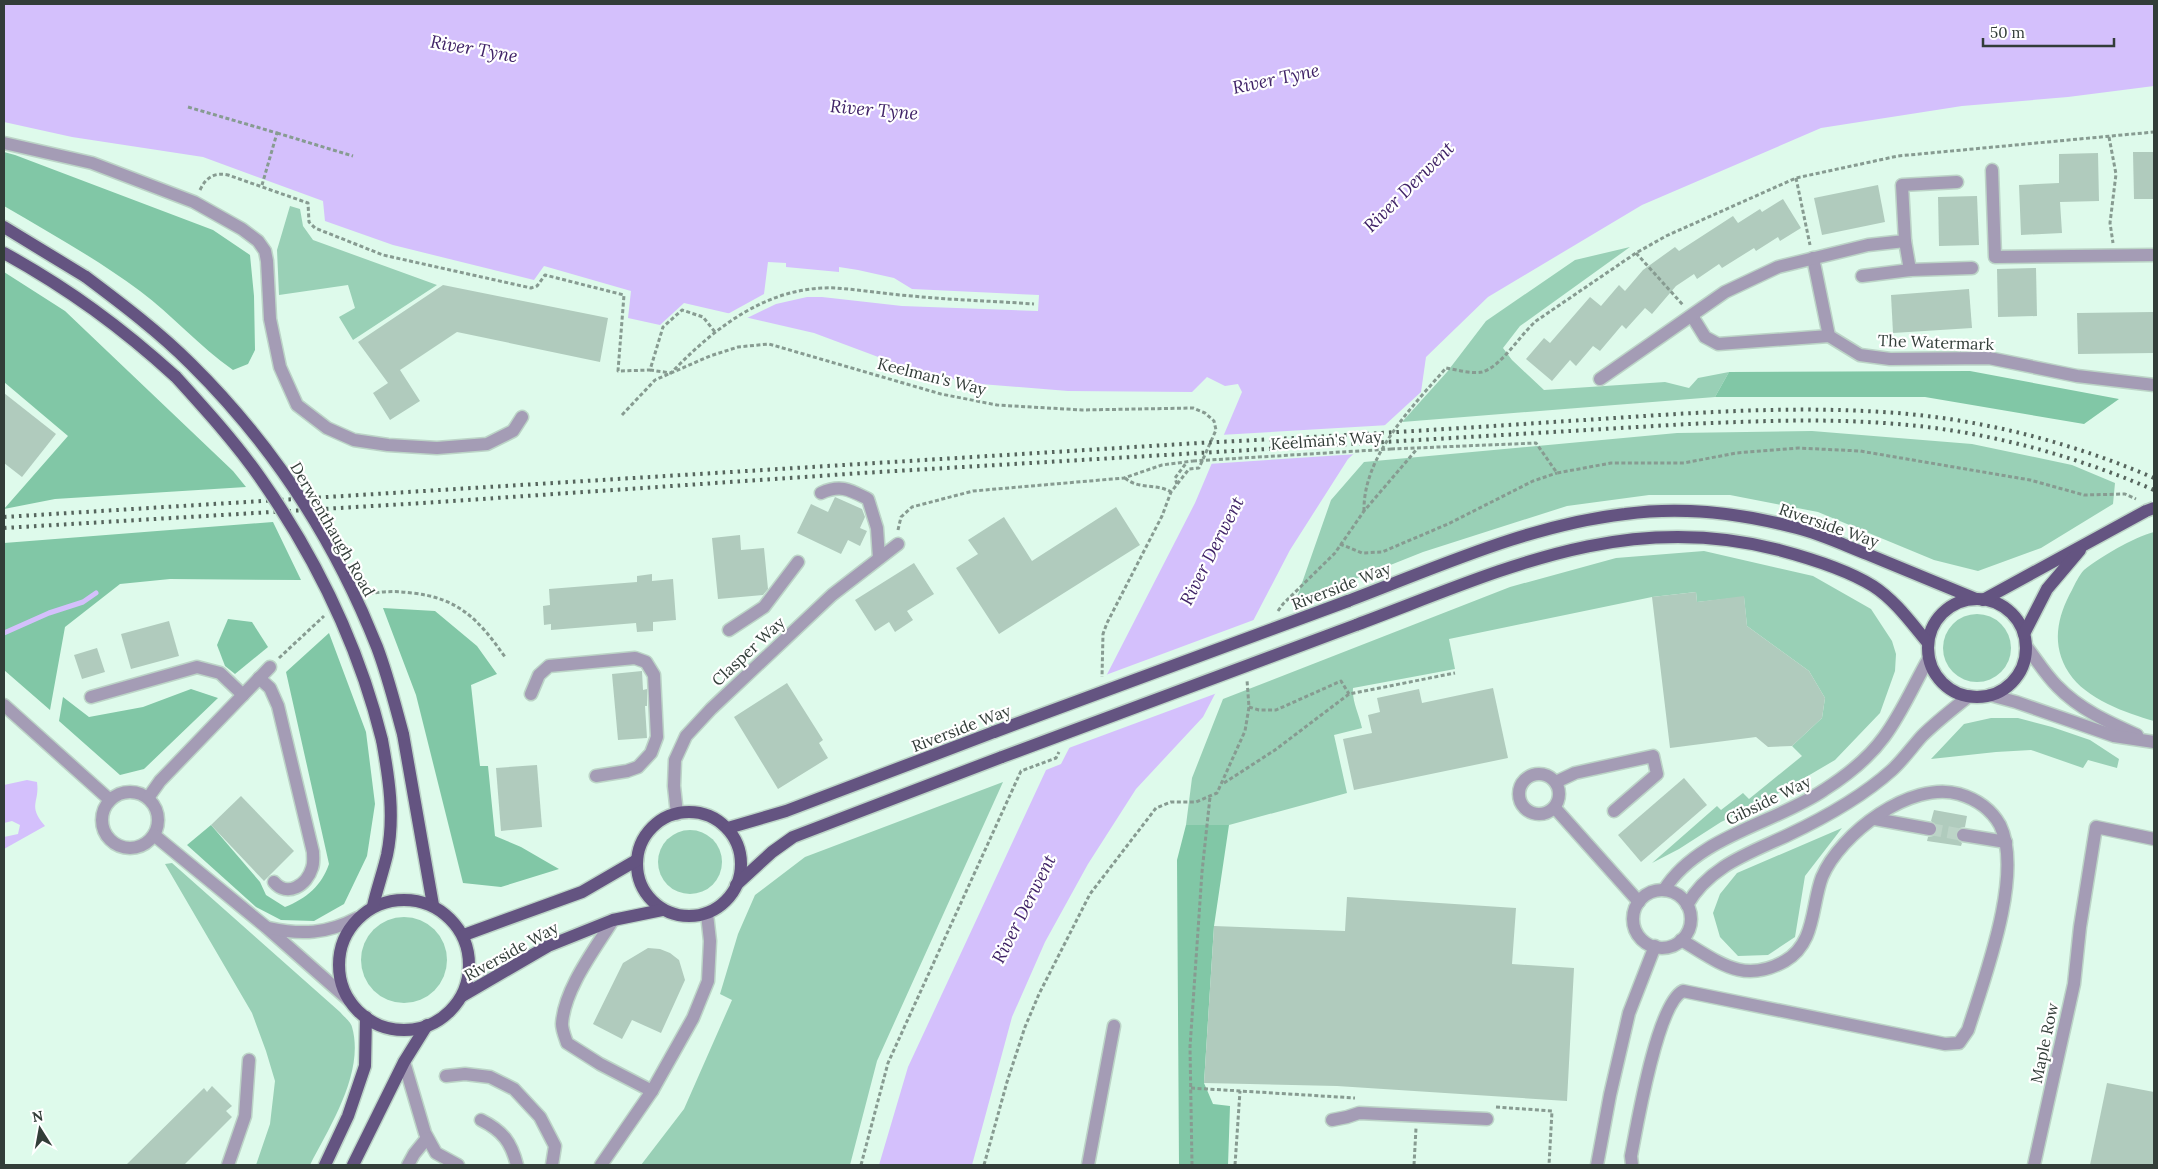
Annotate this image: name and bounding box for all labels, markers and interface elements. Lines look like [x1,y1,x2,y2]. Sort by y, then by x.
scale bar [1983,15,2114,47]
text: 50 m [1990,23,2025,42]
water label: River Tyne [429,30,520,68]
water label: River Tyne [1230,58,1322,99]
water label: River Tyne [829,94,919,125]
water label: River Derwent [1359,136,1459,237]
street label: The Watermark [1878,330,1995,354]
street label: Keelman's Way [876,353,989,399]
street label: Keelman's Way [1270,426,1383,454]
street label: Derwenthaugh Road [286,458,380,600]
water label: River Derwent [1174,492,1249,609]
street label: Riverside Way [1776,499,1882,552]
street label: Riverside Way [1289,558,1394,614]
street label: Clasper Way [707,612,789,690]
street label: Riverside Way [909,700,1014,756]
street label: Gibside Way [1722,771,1814,829]
water label: River Derwent [986,850,1061,967]
street label: Riverside Way [461,917,562,985]
street label: Maple Row [2026,1001,2062,1085]
north arrow [15,1104,65,1154]
text: N [30,1106,45,1126]

